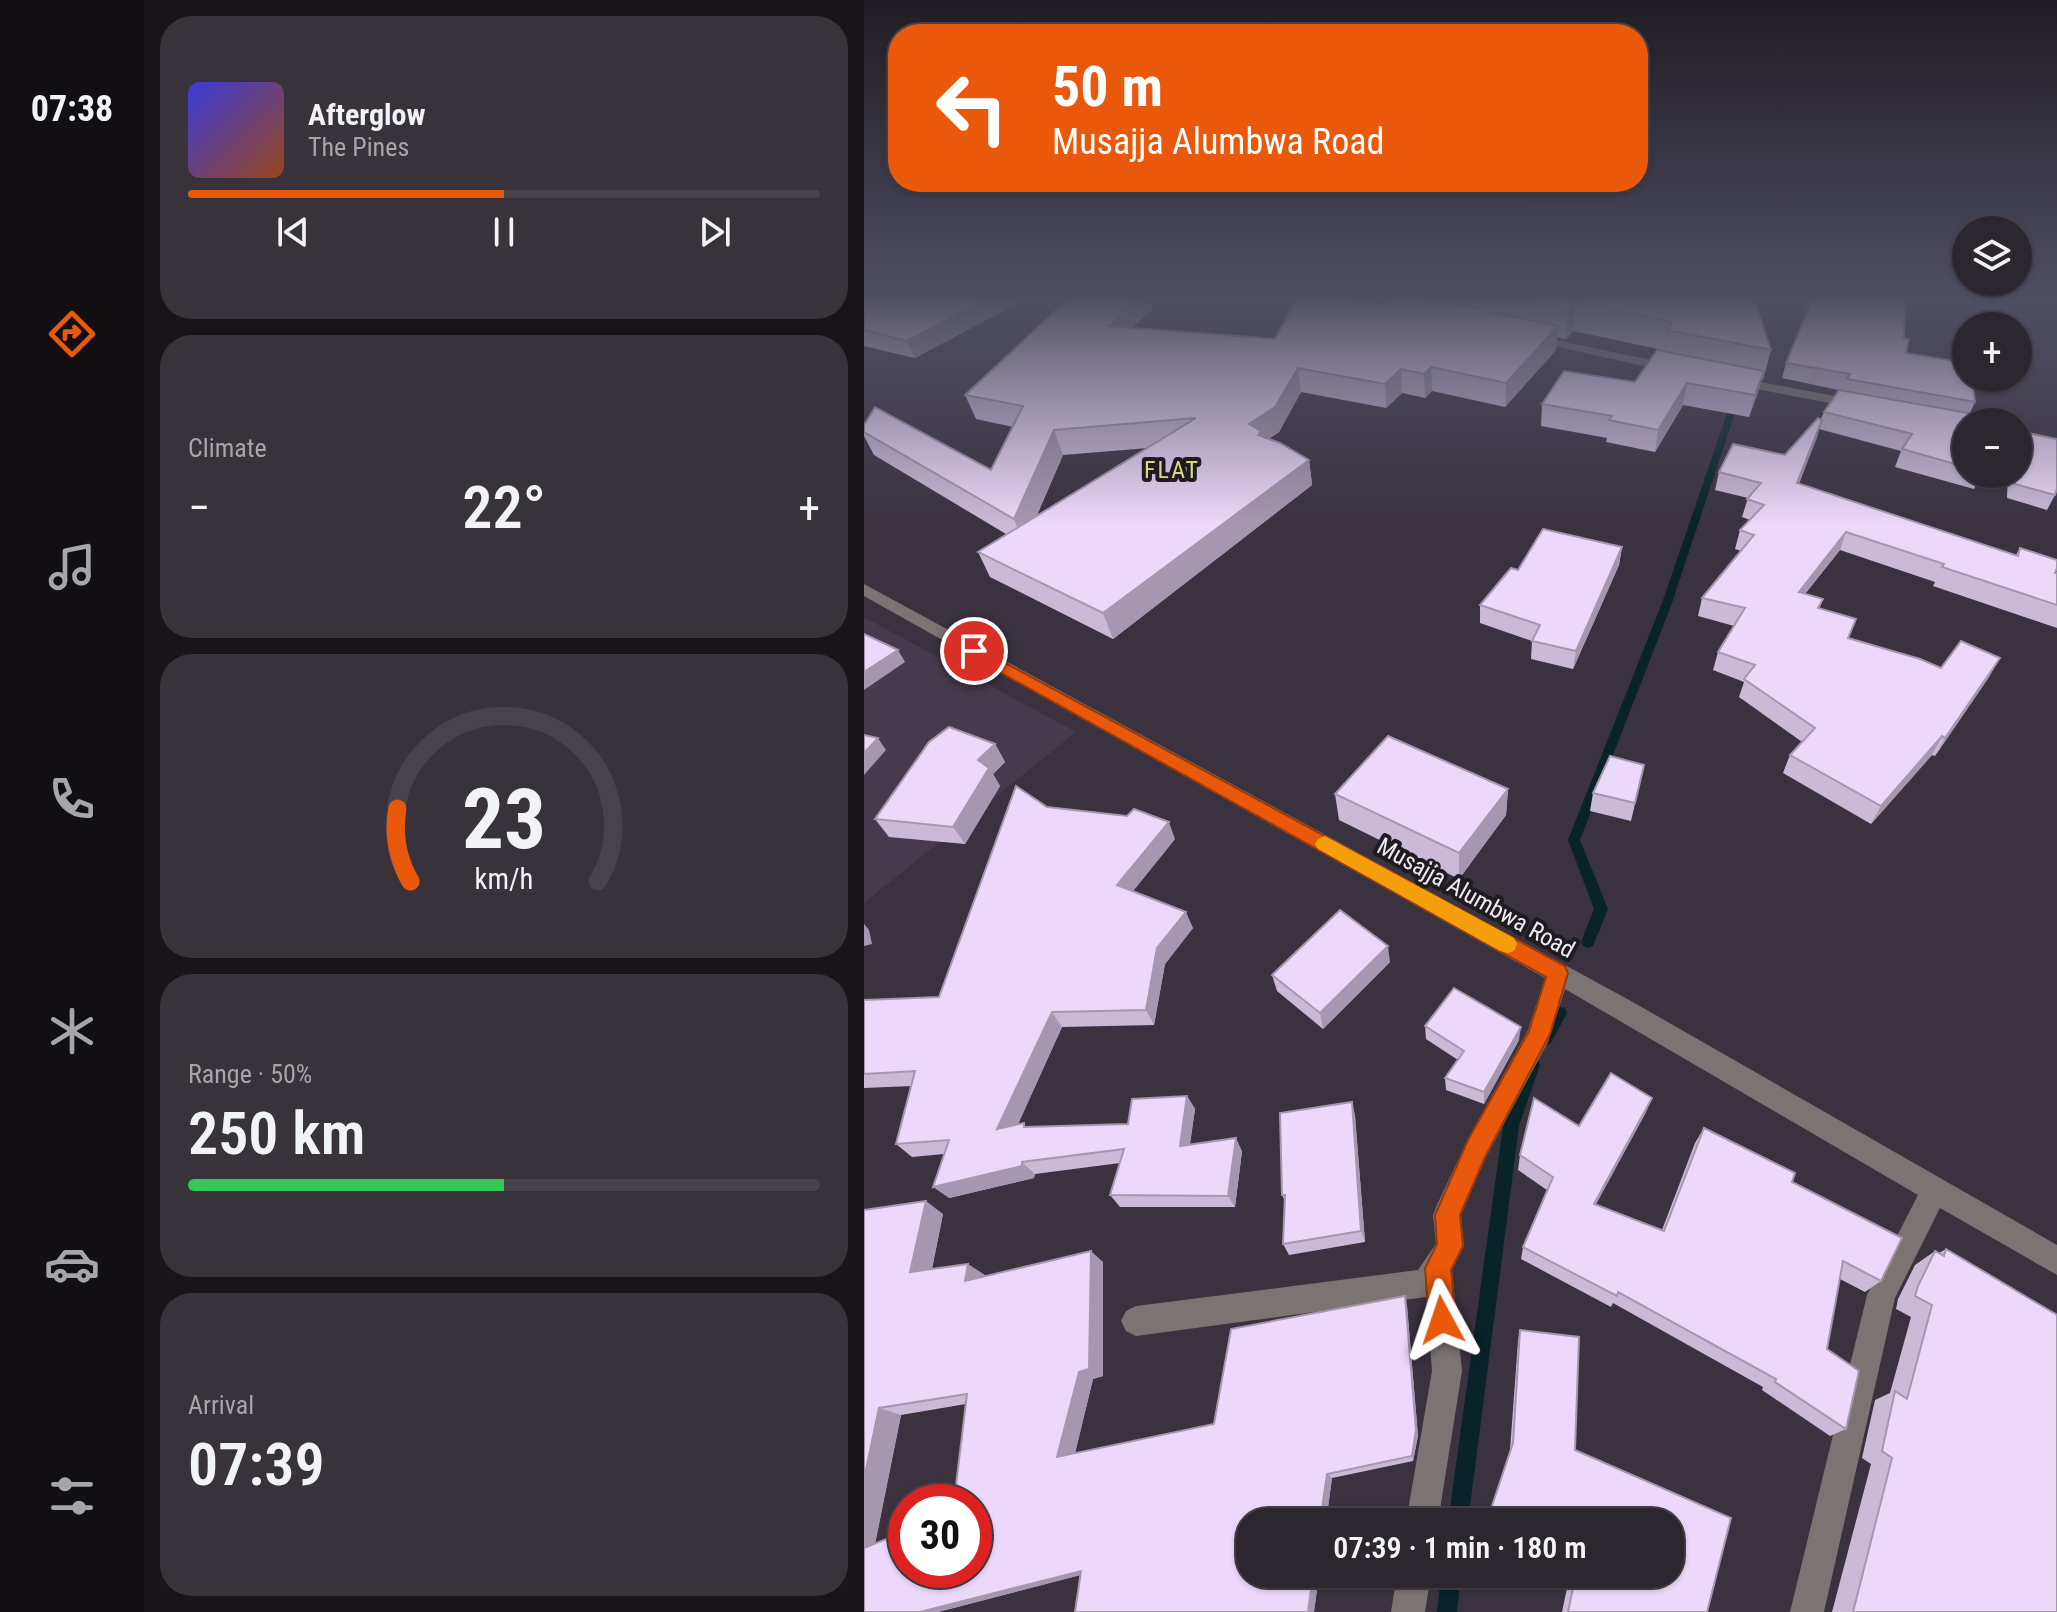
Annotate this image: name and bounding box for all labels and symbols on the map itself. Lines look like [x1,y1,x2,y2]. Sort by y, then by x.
district label: FLAT [1144,456,1200,484]
pin [940,617,1008,685]
street label: Musajja Alumbwa Road [1372,832,1580,964]
position arrow [1400,1278,1484,1362]
speed limit sign: 30 [888,1484,992,1588]

